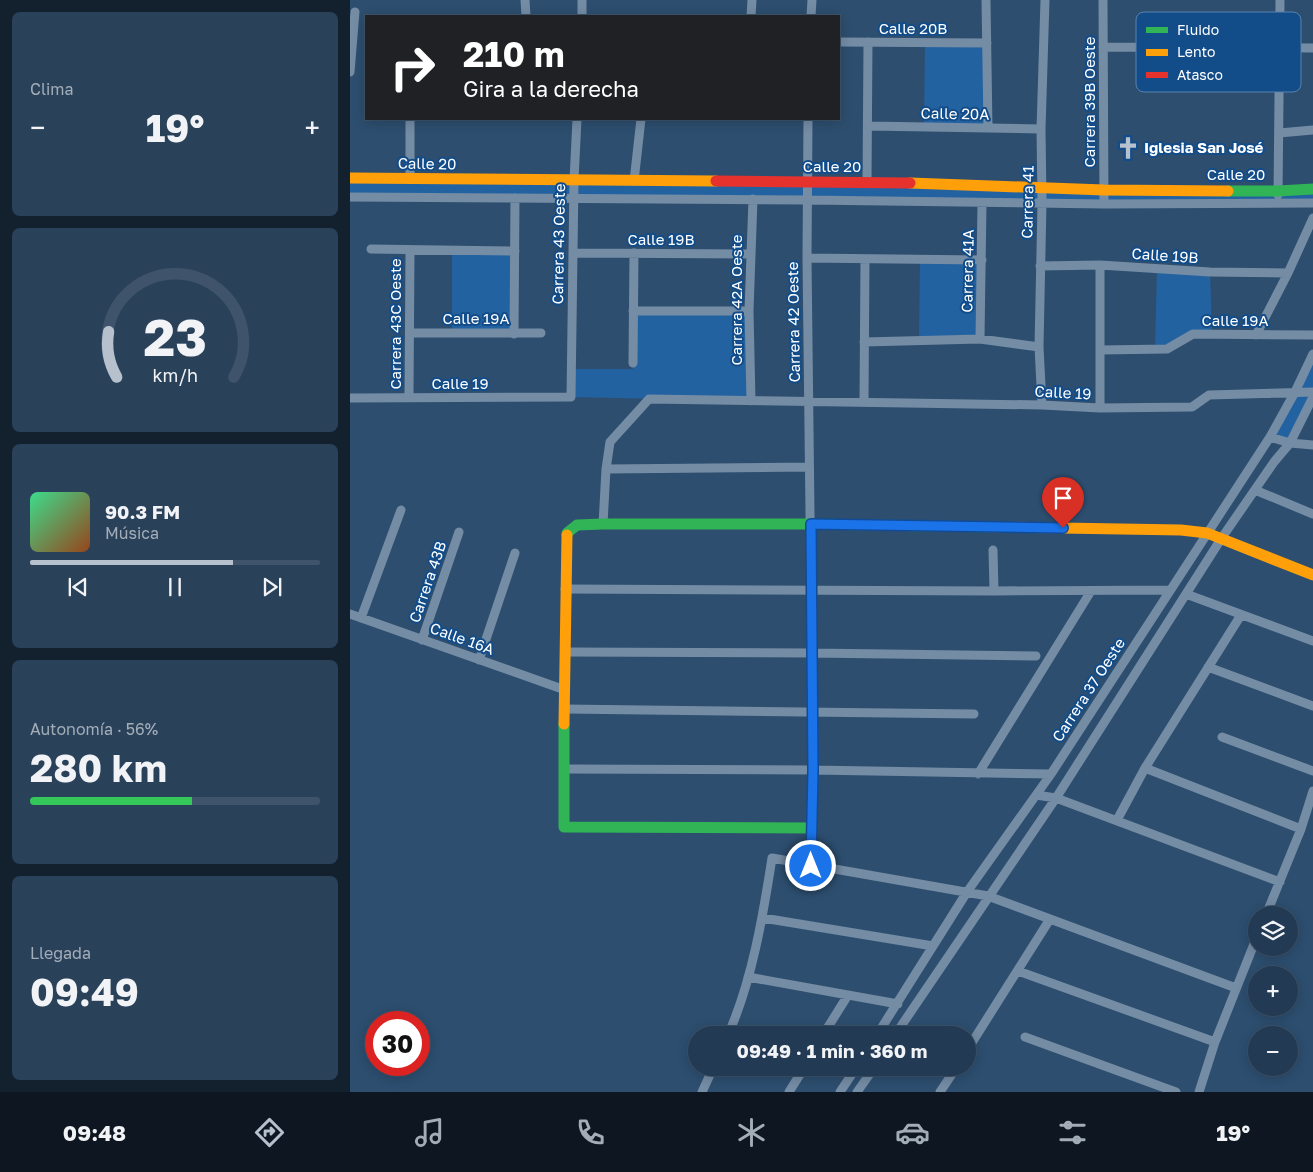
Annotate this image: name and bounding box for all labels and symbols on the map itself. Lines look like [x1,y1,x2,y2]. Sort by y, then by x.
legend [1136,12,1301,92]
street label: Calle 20B [879,19,947,37]
text: Fluido [1177,21,1219,38]
street label: Carrera 39B Oeste [1080,36,1098,167]
text: Lento [1177,43,1215,60]
text: Atasco [1177,66,1223,83]
street label: Calle 20A [921,103,989,123]
church icon: Iglesia San José [1115,135,1141,161]
place label: Iglesia San José [1144,138,1264,156]
street label: Calle 20 [398,153,456,173]
street label: Calle 20 [803,157,861,175]
street label: Carrera 41 [1017,165,1037,239]
street label: Calle 20 [1207,165,1265,183]
street label: Carrera 43 Oeste [548,183,568,305]
street label: Carrera 41A [957,229,977,313]
street label: Calle 19B [628,230,694,248]
street label: Carrera 42A Oeste [727,234,745,365]
street label: Calle 19B [1131,244,1199,266]
street label: Carrera 43C Oeste [386,258,404,390]
street label: Carrera 42 Oeste [783,261,803,383]
street label: Calle 19A [443,309,509,327]
street label: Calle 19A [1202,311,1268,329]
street label: Calle 19 [432,374,488,392]
street label: Calle 19 [1034,382,1092,402]
pin [1042,477,1084,528]
street label: Carrera 43B [405,539,449,625]
street label: Calle 16A [428,618,497,658]
street label: Carrera 37 Oeste [1048,634,1128,745]
position arrow [784,839,836,891]
speed limit sign: 30 [365,1011,430,1076]

